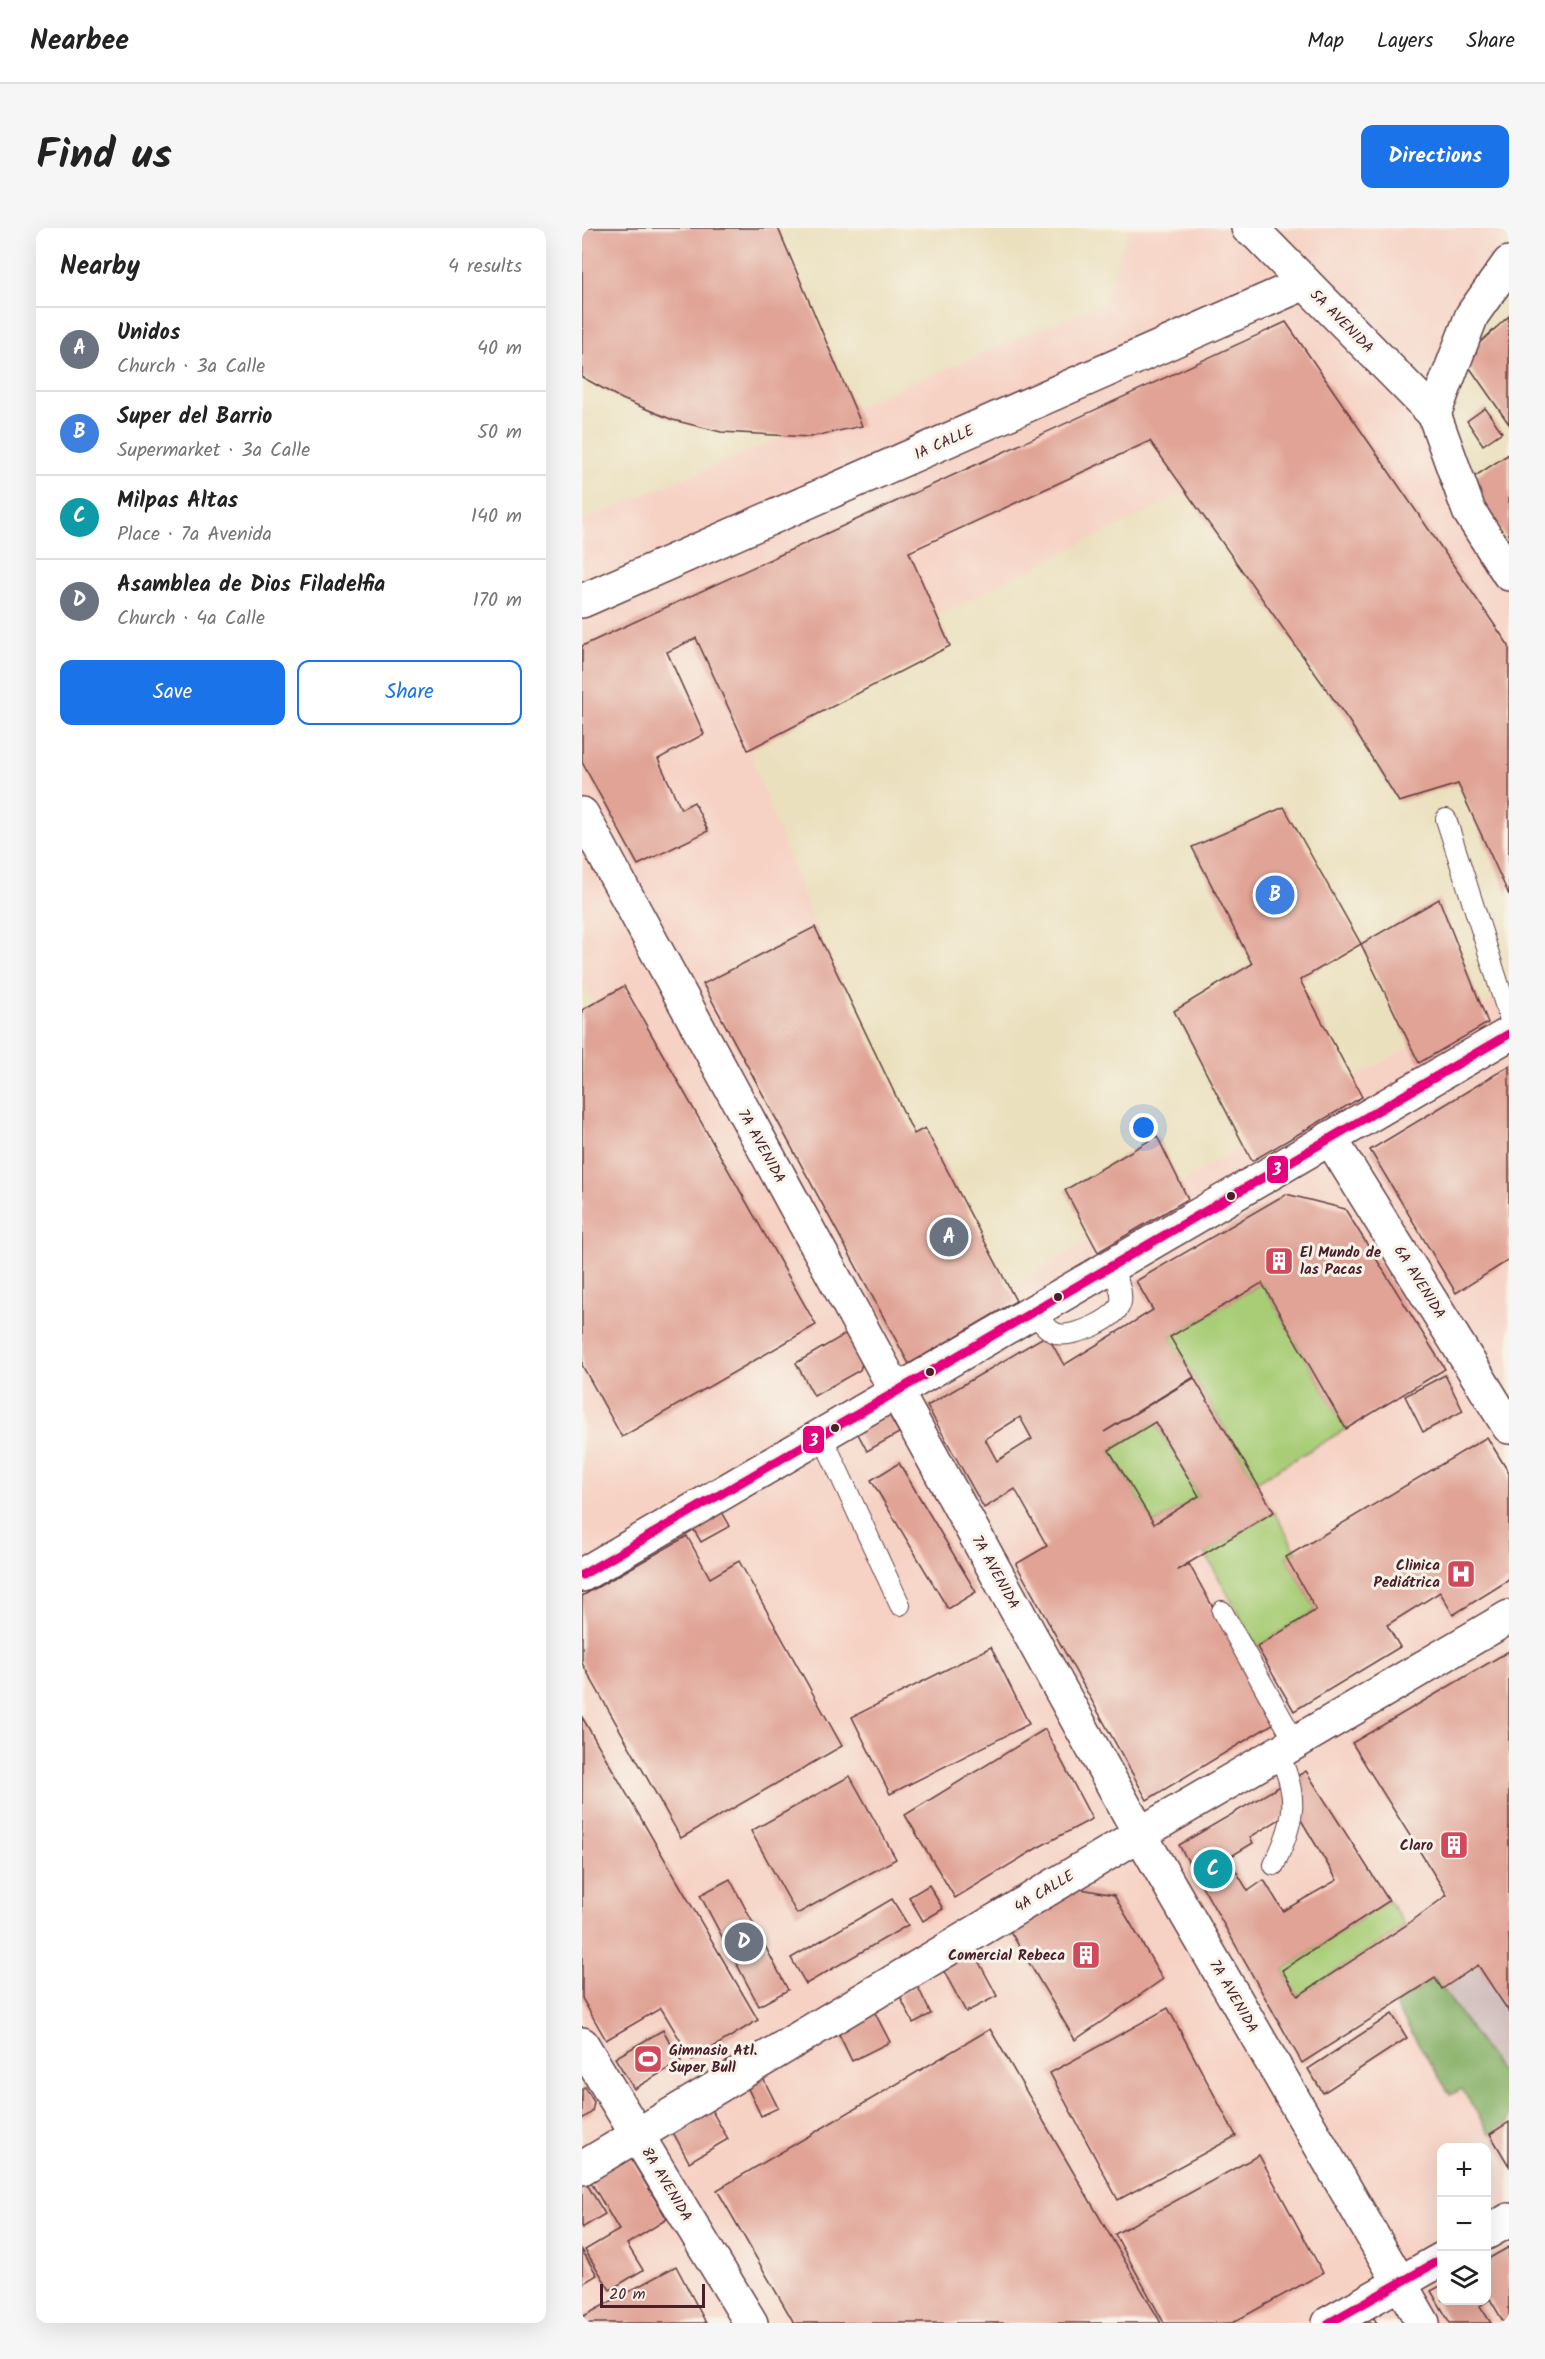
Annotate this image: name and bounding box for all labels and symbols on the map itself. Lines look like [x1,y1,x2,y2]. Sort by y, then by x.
street label: 5A AVENIDA [1304,284,1379,359]
street label: 1A CALLE [911,419,979,467]
pin: B [1256,872,1294,918]
street label: 7A AVENIDA [731,1105,791,1188]
your location [1129,1113,1158,1142]
line badge: 3 [1266,1155,1289,1184]
text: 3 [1272,1158,1282,1183]
unlabelled marker [1225,1190,1237,1202]
pin: A [930,1214,968,1260]
place label: El Mundo de las Pacas [1300,1241,1382,1282]
street label: 6A AVENIDA [1387,1241,1451,1324]
building icon: El Mundo de las Pacas [1263,1245,1295,1277]
unlabelled marker [1052,1291,1064,1303]
unlabelled marker [924,1366,936,1378]
unlabelled marker [829,1422,841,1434]
line badge: 3 [802,1425,825,1454]
text: 3 [809,1429,819,1454]
street label: 7A AVENIDA [965,1531,1025,1614]
place label: Clinica Pediátrica [1374,1554,1440,1595]
hospital icon: Clinica Pediátrica [1445,1558,1477,1590]
building icon: Claro [1438,1829,1470,1861]
place label: Claro [1400,1834,1433,1858]
pin: C [1194,1846,1232,1892]
street label: 4A CALLE [1010,1864,1080,1919]
pin: D [724,1920,764,1964]
building icon: Comercial Rebeca [1070,1939,1102,1971]
place label: Comercial Rebeca [948,1944,1065,1968]
street label: 7A AVENIDA [1202,1955,1264,2038]
place label: Gimnasio Atl. Super Bull [669,2039,757,2080]
sports icon: Gimnasio Atl. Super Bull [632,2043,664,2075]
street label: 8A AVENIDA [634,2142,698,2227]
scale bar [600,2281,705,2308]

